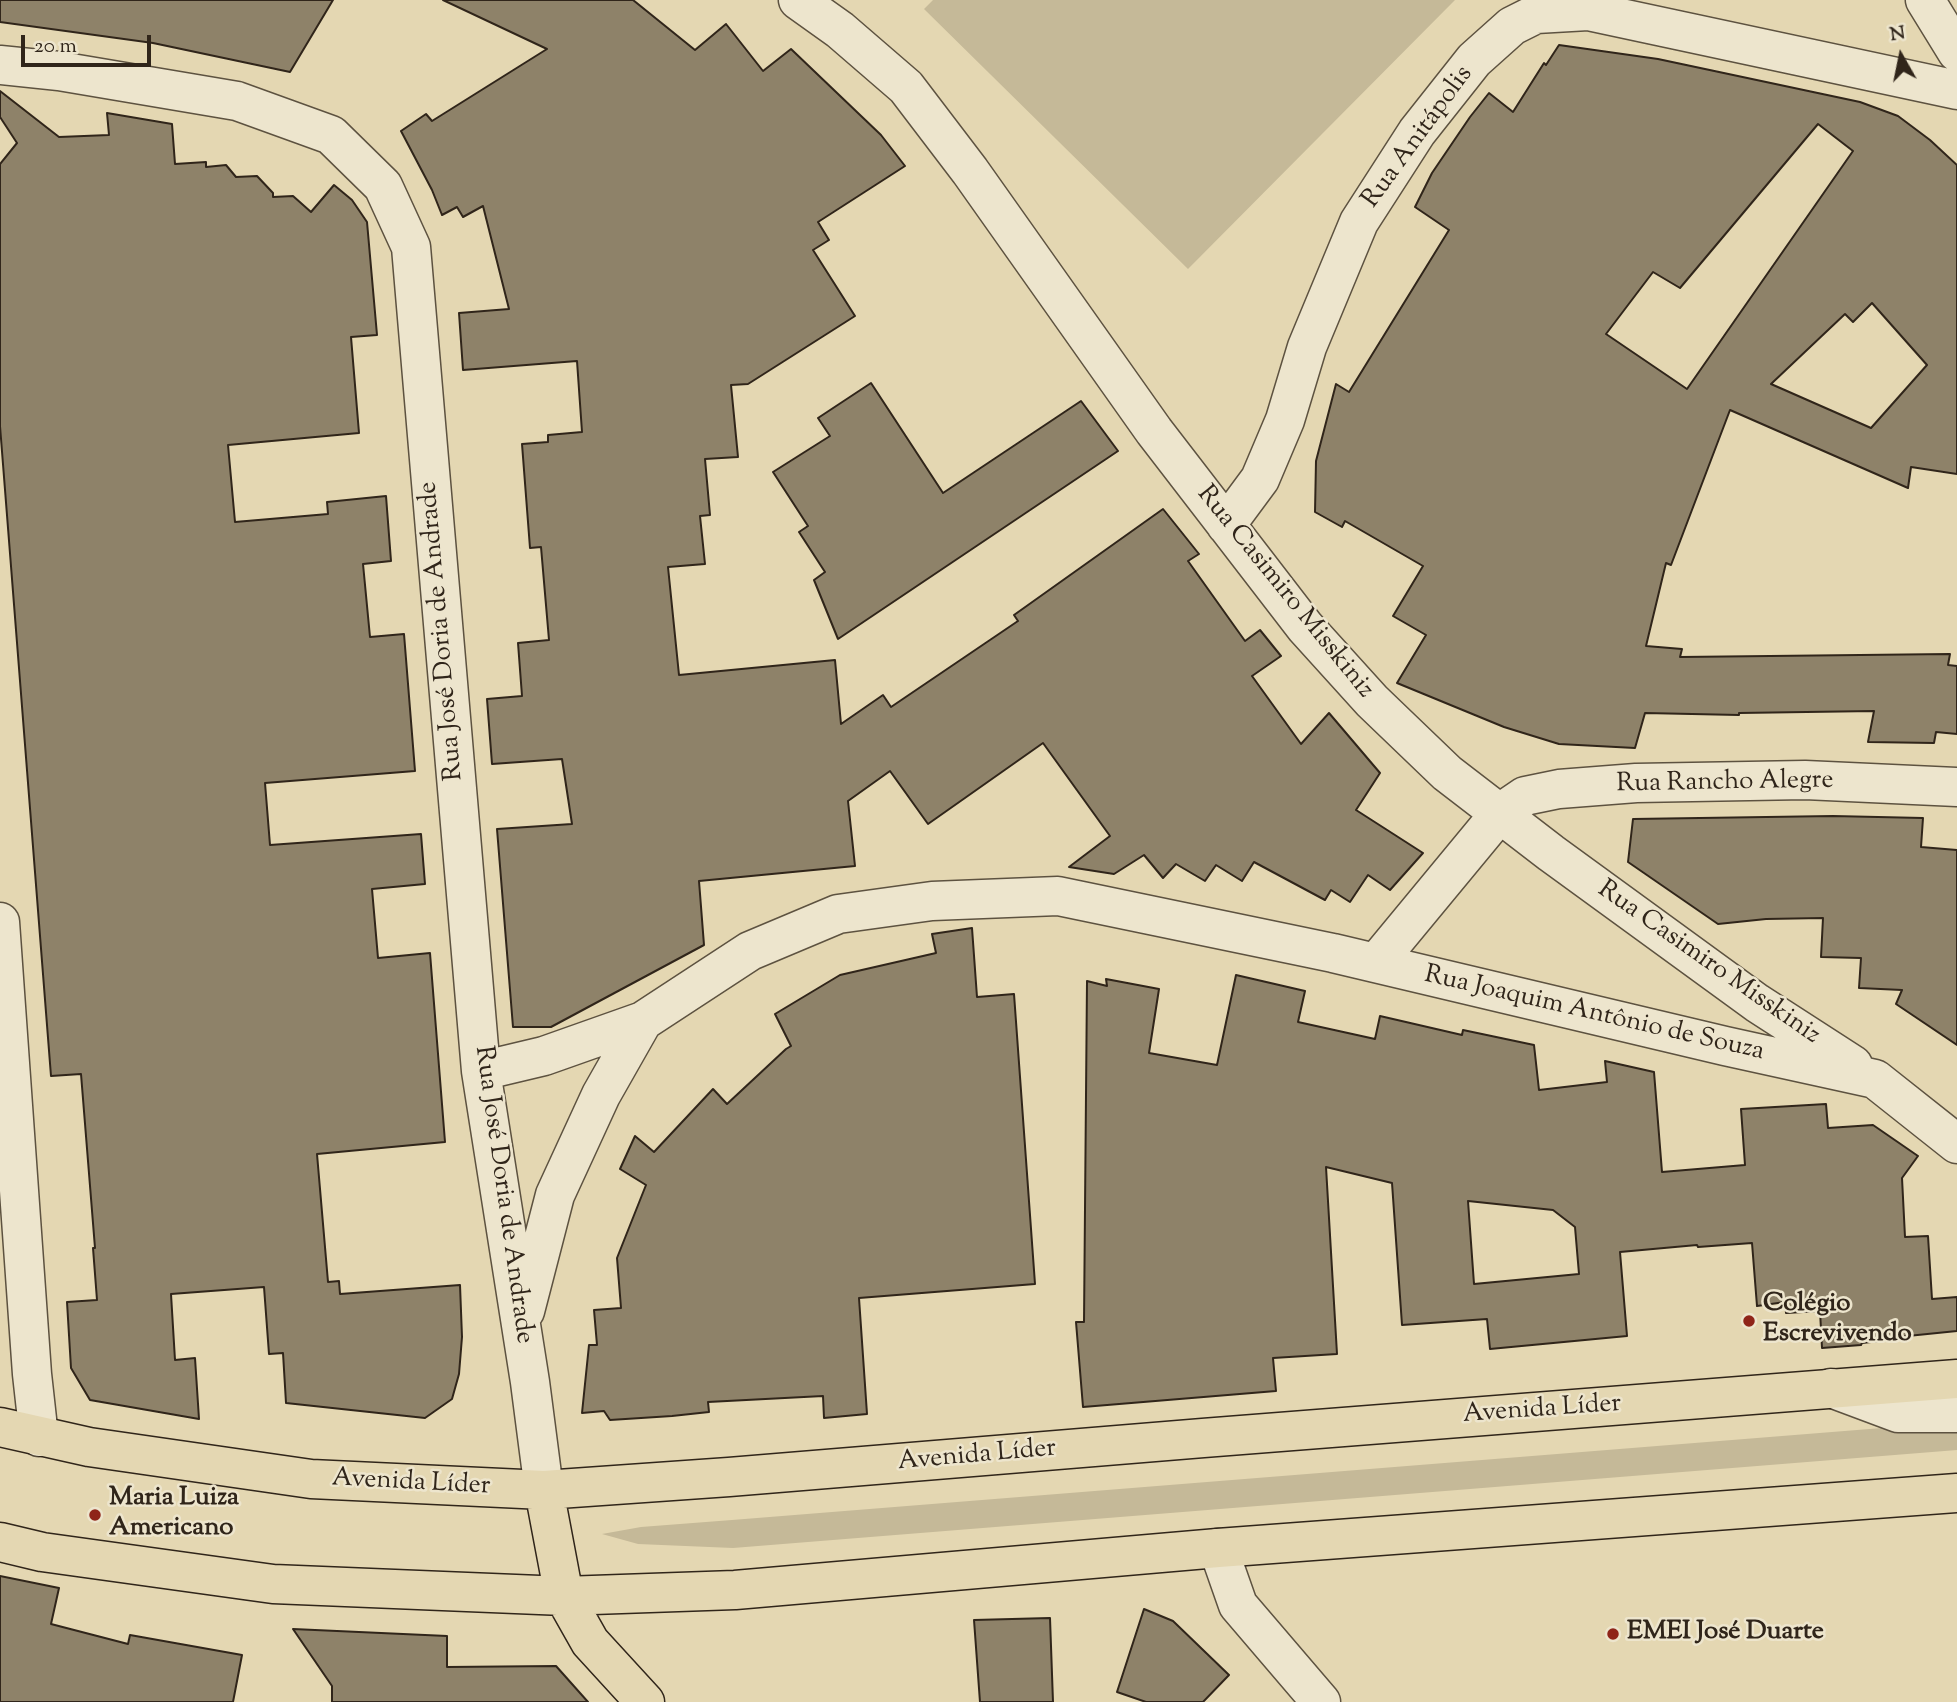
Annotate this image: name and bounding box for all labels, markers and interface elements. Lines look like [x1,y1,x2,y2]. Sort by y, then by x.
text: N [1888,20,1907,49]
scale bar [24,21,154,65]
north arrow [1866,21,1936,91]
text: 20 m [34,32,77,62]
street label: Rua Anitápolis [1357,61,1481,215]
street label: Rua José Doria de Andrade [414,480,472,782]
street label: Rua Casimiro Misskiniz [1189,480,1379,706]
street label: Rua Rancho Alegre [1616,767,1834,801]
street label: Rua Casimiro Misskiniz [1591,875,1825,1053]
street label: Rua Joaquim Antônio de Souza [1421,961,1767,1069]
street label: Rua José Doria de Andrade [466,1044,538,1346]
place label: Colégio Escrevivendo [1763,1290,1912,1352]
marker: Colégio Escrevivendo [1741,1313,1757,1329]
street label: Avenida Líder [1462,1390,1622,1432]
street label: Avenida Líder [897,1435,1057,1479]
street label: Avenida Líder [331,1464,491,1504]
place label: Maria Luiza Americano [109,1484,239,1546]
marker: Maria Luiza Americano [87,1507,103,1523]
place label: EMEI José Duarte [1627,1618,1824,1650]
marker: EMEI José Duarte [1605,1626,1621,1642]

